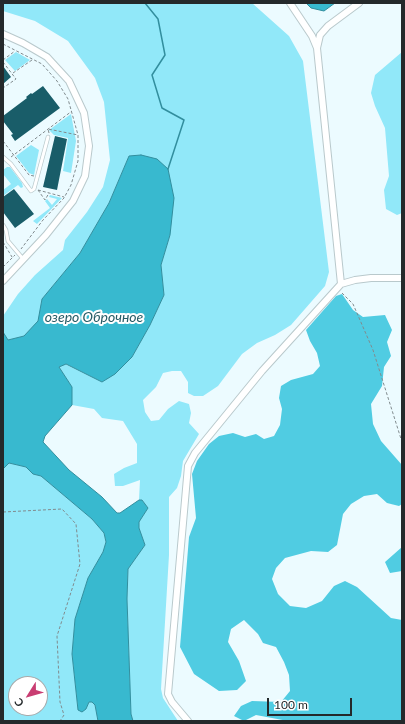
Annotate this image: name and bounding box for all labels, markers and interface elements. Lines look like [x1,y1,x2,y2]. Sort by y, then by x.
water label: озеро Оброчное [45,309,143,325]
north arrow [8,676,48,716]
scale bar [269,690,354,716]
text: С [11,696,26,710]
text: 100 m [274,697,308,712]

